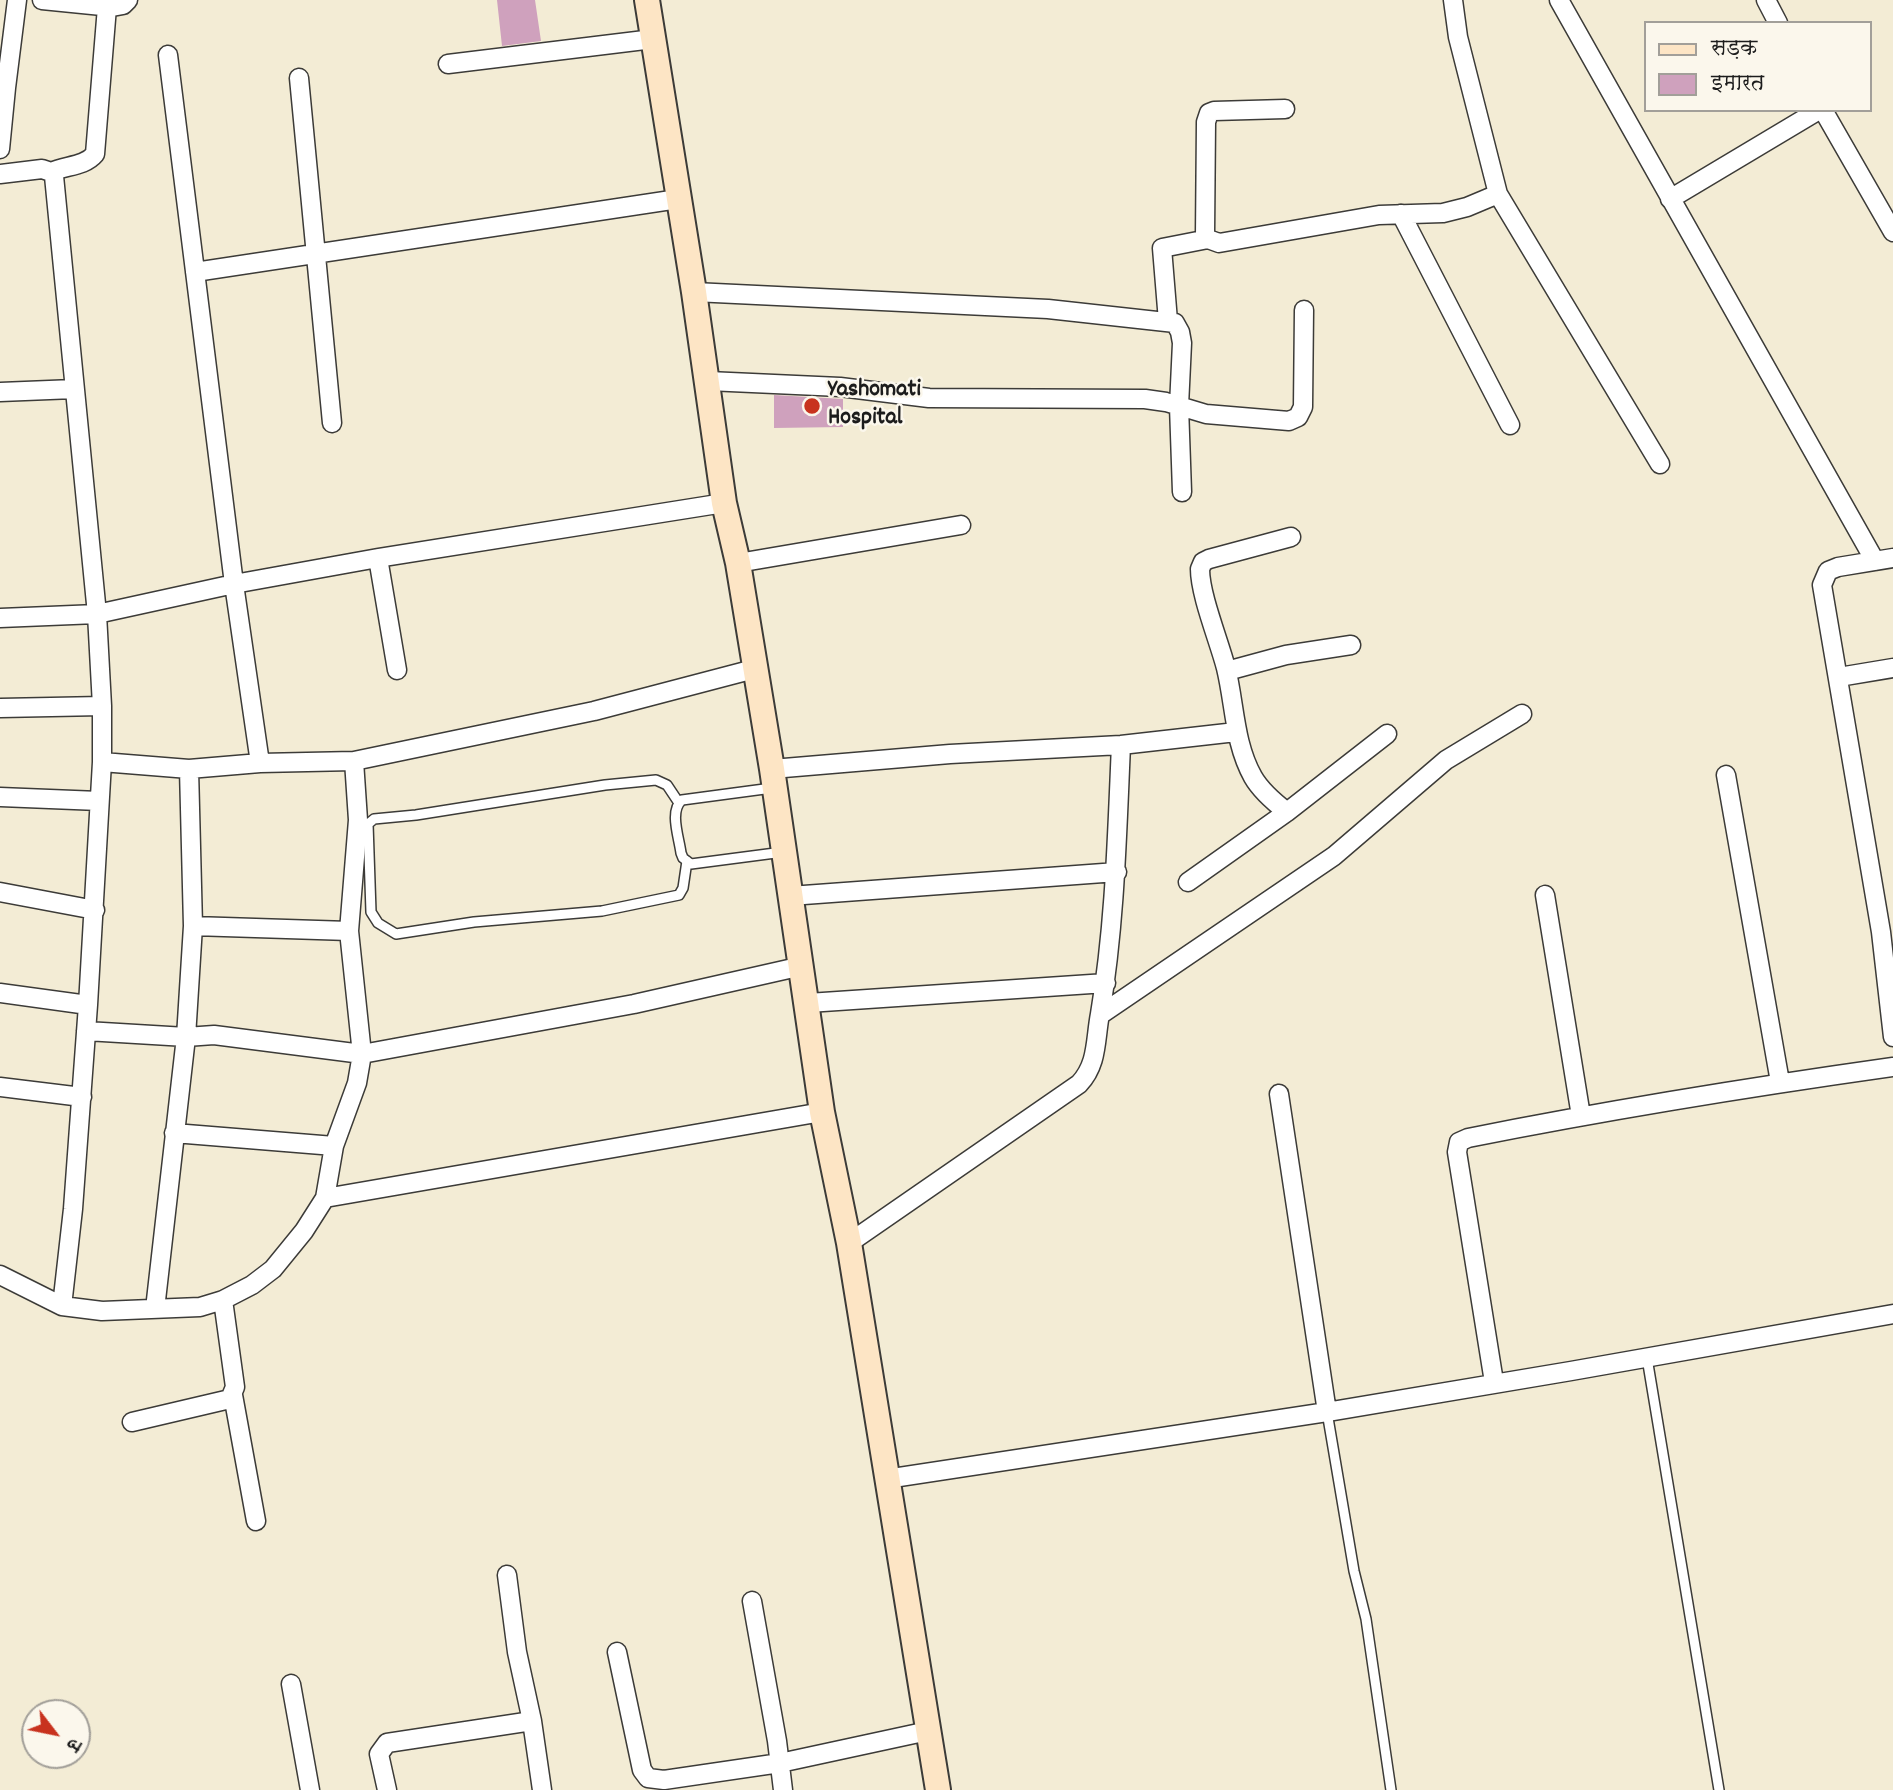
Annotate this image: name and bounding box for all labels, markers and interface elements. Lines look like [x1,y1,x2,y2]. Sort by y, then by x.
legend [1644,21,1872,112]
text: सड़क [1711,35,1757,65]
text: इमारत [1711,70,1764,100]
place label: Yashomati Hospital [828,378,921,434]
marker: Yashomati Hospital [802,396,822,416]
north arrow [21,1699,91,1769]
text: उ [58,1733,87,1756]

